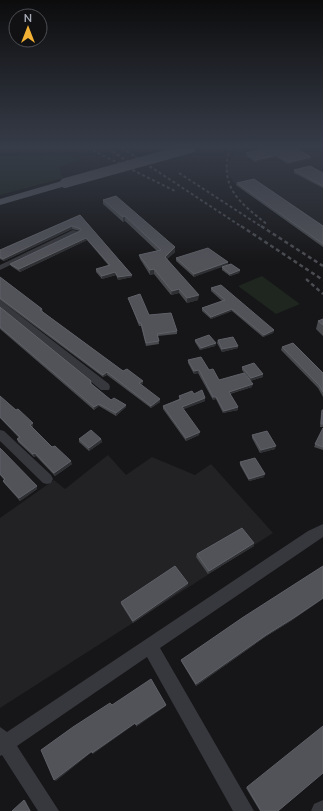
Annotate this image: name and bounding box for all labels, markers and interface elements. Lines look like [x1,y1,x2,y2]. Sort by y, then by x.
north arrow [8,8,48,48]
text: N [24,11,32,25]

